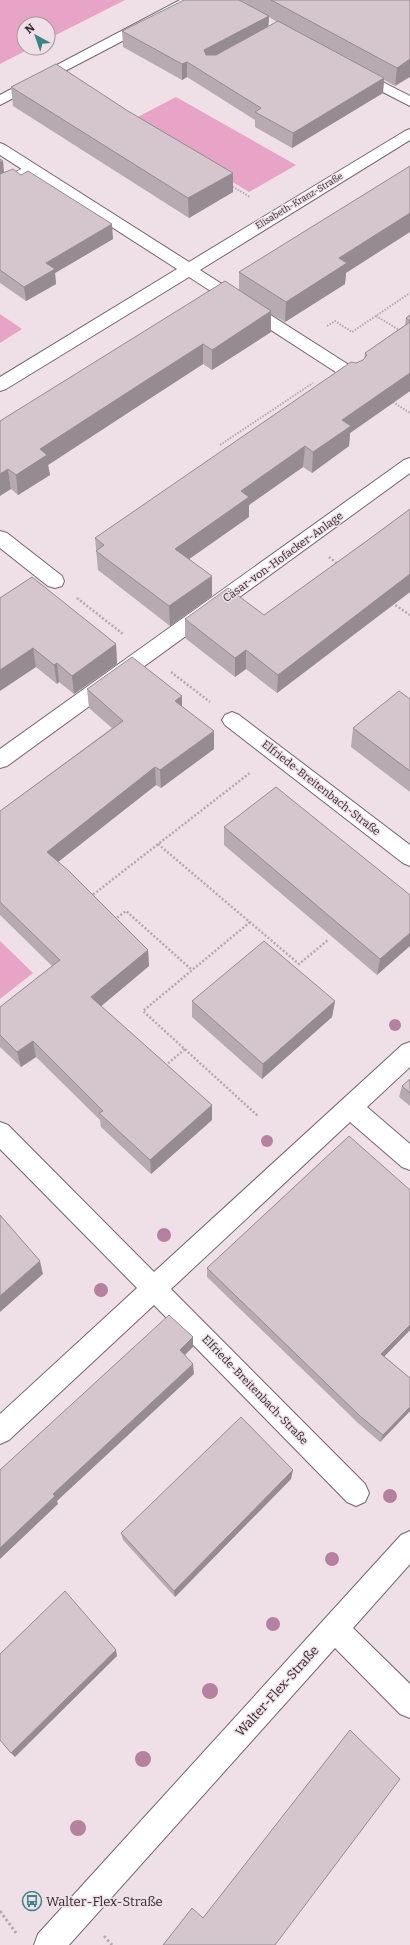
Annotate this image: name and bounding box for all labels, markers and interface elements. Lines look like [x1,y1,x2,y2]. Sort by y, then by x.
north arrow [16,16,56,56]
text: N [22,21,38,36]
street label: Elisabeth-Kranz-Straße [254,171,344,231]
street label: Cäsar-von-Hofacker-Anlage [220,509,346,605]
street label: Elfriede-Breitenbach-Straße [259,738,383,838]
street label: Elfriede-Breitenbach-Straße [199,1333,311,1447]
street label: Walter-Flex-Straße [232,1643,322,1739]
bus stop icon: Walter-Flex-Straße [21,1890,43,1912]
place label: Walter-Flex-Straße [46,1894,163,1909]

